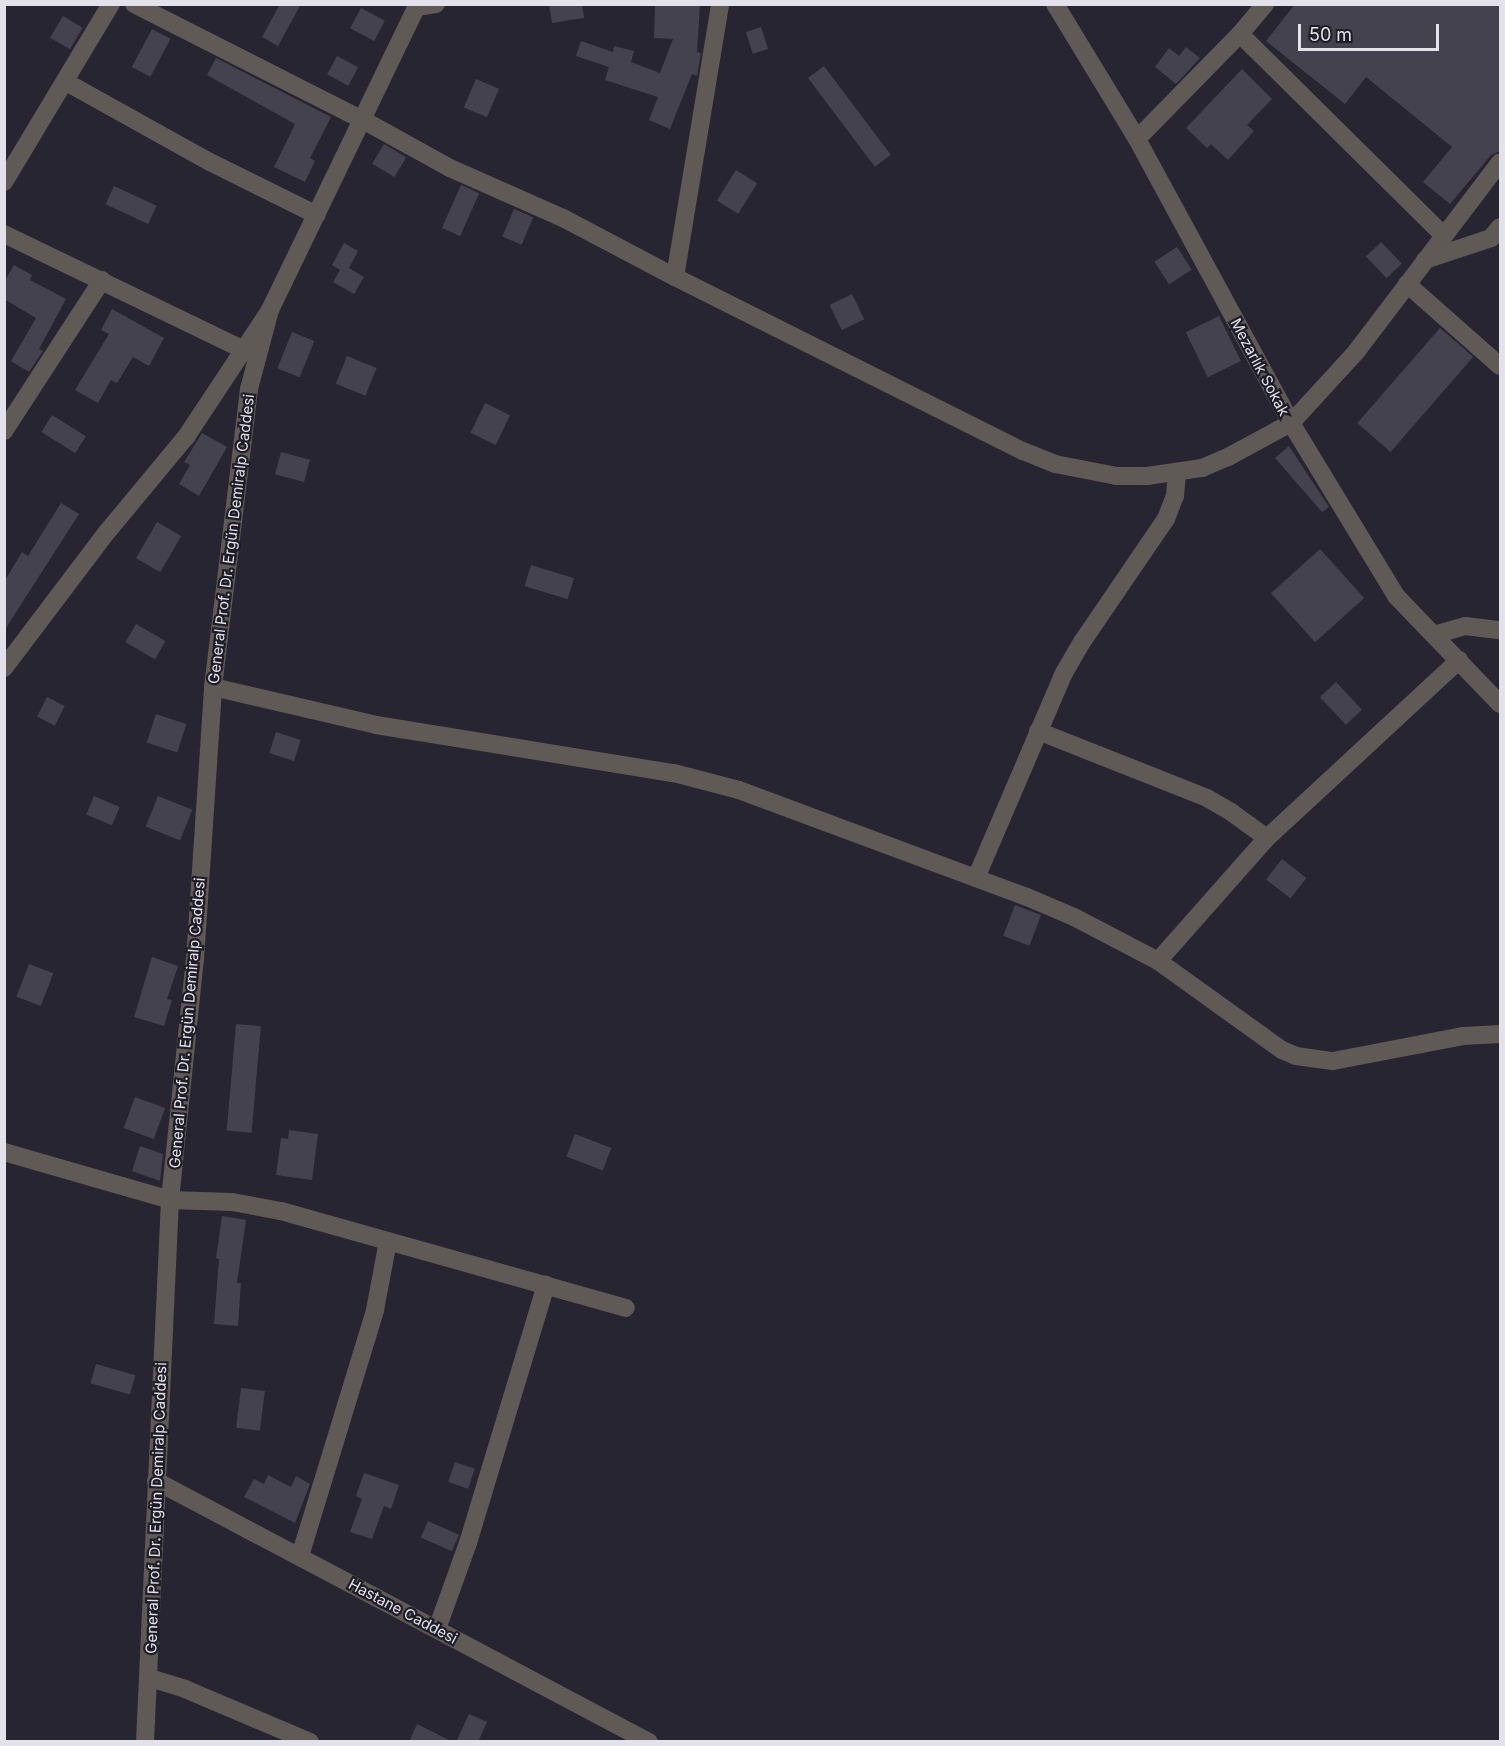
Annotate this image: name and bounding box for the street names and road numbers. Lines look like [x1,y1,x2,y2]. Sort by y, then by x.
street label: Mezarlık Sokak [1227,315,1293,419]
street label: General Prof. Dr. Ergün Demiralp Caddesi [204,393,258,685]
street label: General Prof. Dr. Ergün Demiralp Caddesi [165,877,209,1169]
street label: General Prof. Dr. Ergün Demiralp Caddesi [142,1362,170,1654]
street label: Hastane Caddesi [345,1575,461,1647]

